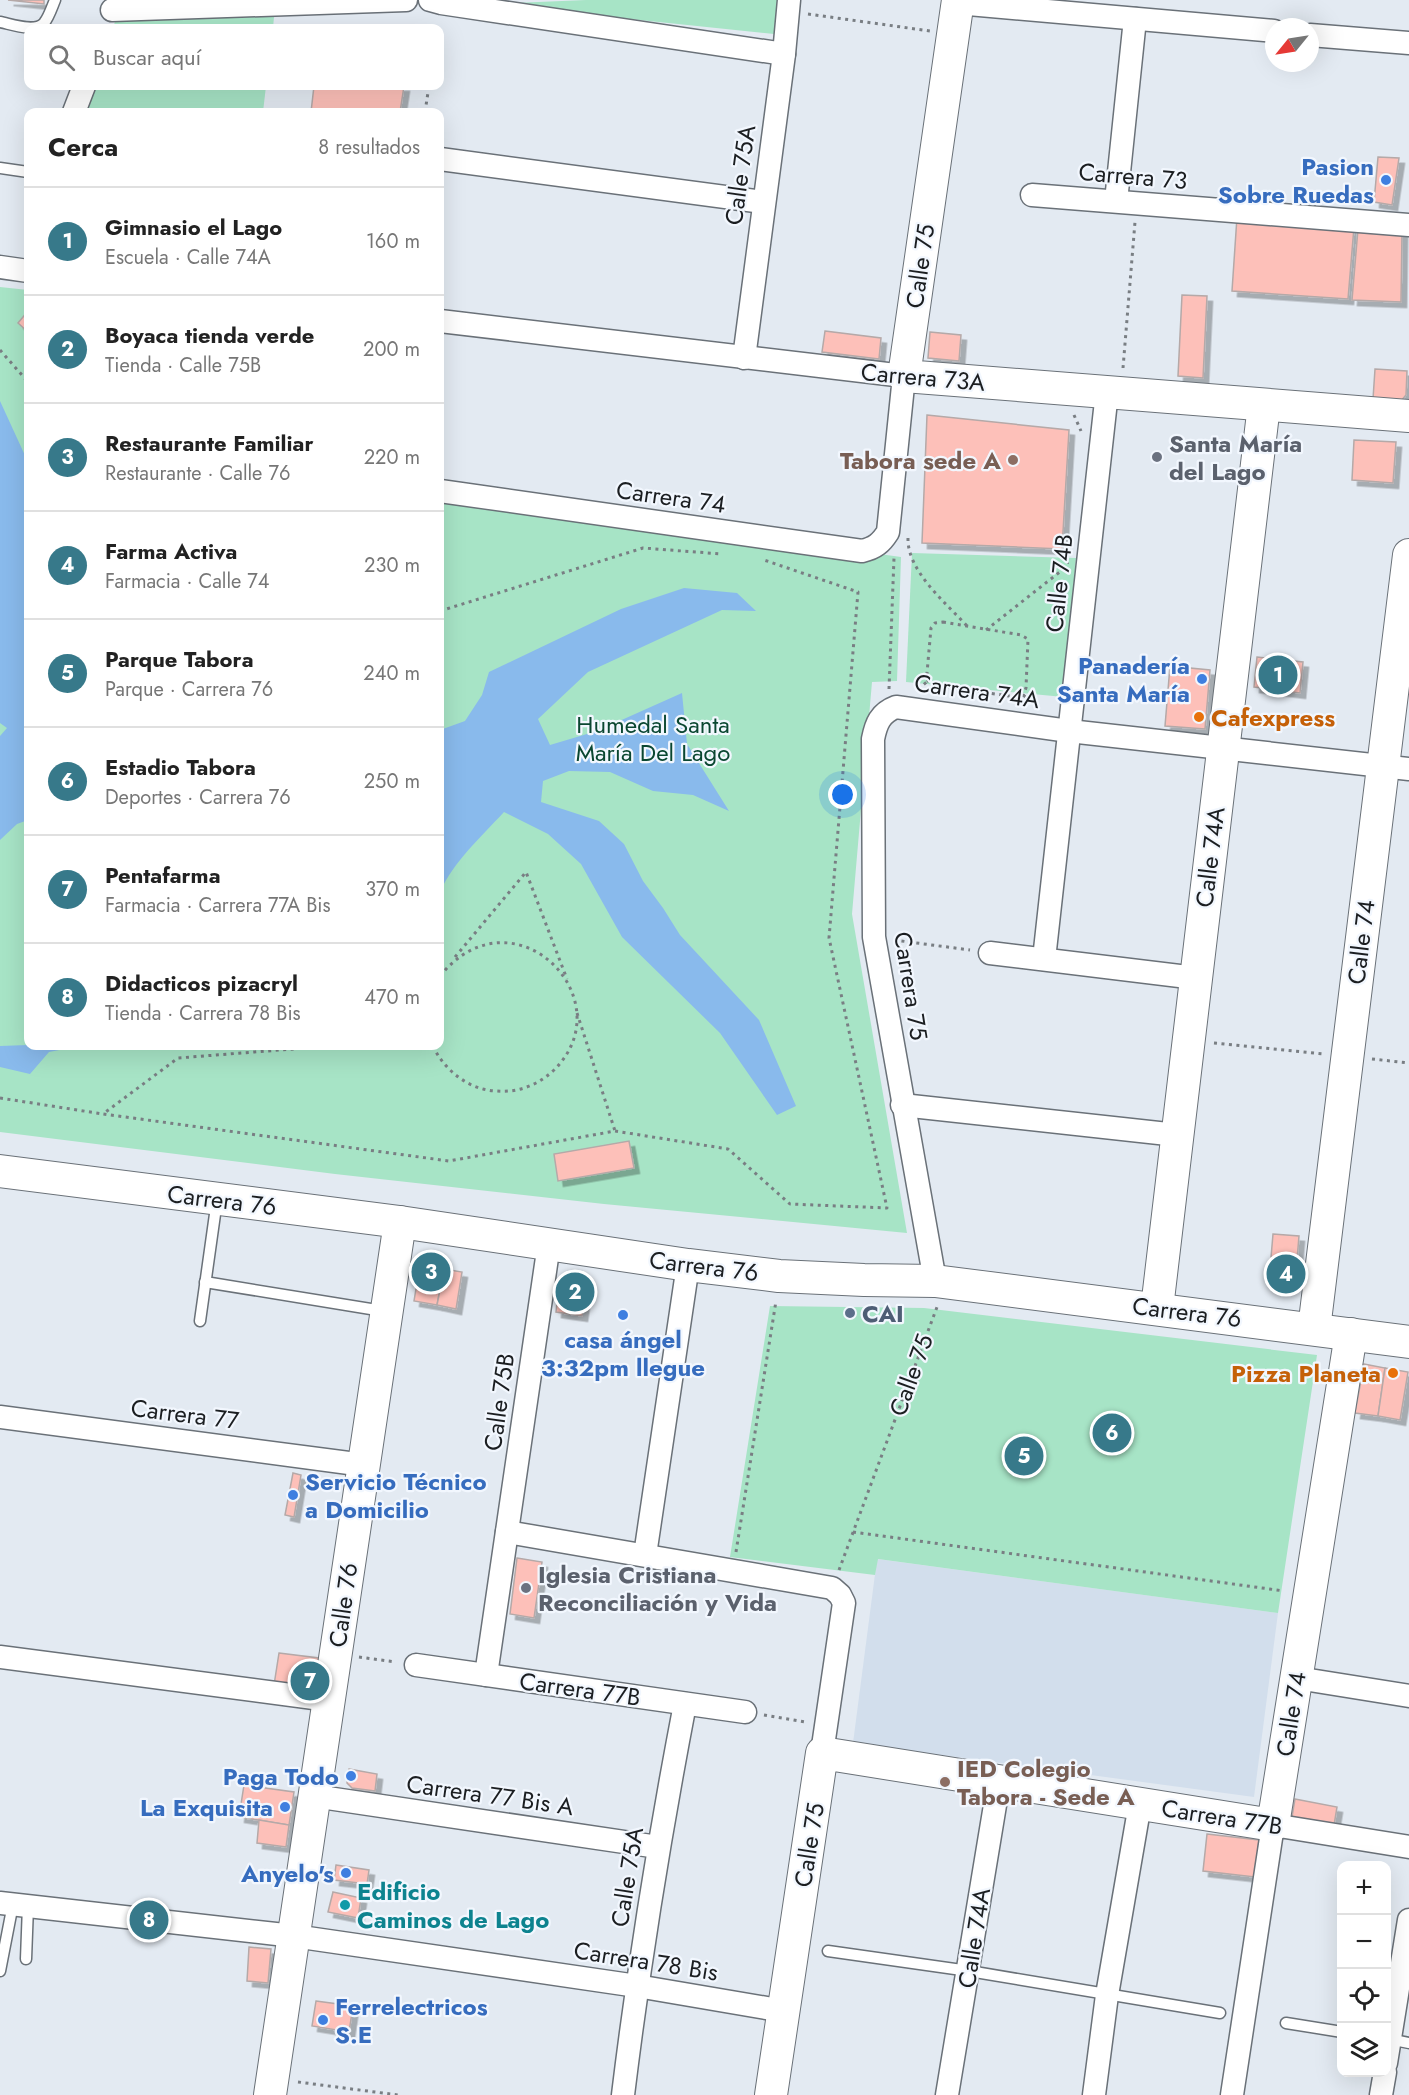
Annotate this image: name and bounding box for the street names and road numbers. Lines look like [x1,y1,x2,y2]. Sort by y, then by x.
street label: Calle 75A [716,123,764,227]
street label: Carrera 73 [1077,154,1189,198]
street label: Calle 75 [897,222,943,310]
street label: Carrera 73A [859,354,987,400]
street label: Carrera 74 [614,472,728,522]
street label: Calle 74B [1036,532,1082,634]
street label: Carrera 74A [912,665,1042,717]
street label: Calle 74A [1186,805,1234,909]
street label: Calle 74 [1338,898,1384,986]
street label: Carrera 75 [885,929,937,1043]
street label: Carrera 76 [165,1176,279,1224]
street label: Carrera 76 [647,1242,761,1290]
street label: Carrera 76 [1130,1288,1244,1336]
street label: Calle 75 [880,1329,942,1421]
street label: Calle 75B [475,1351,523,1453]
street label: Carrera 77 [129,1390,241,1438]
street label: Calle 76 [320,1560,366,1650]
street label: Carrera 77B [517,1663,643,1715]
street label: Calle 74 [1267,1669,1315,1759]
street label: Carrera 77 Bis A [404,1766,576,1824]
street label: Carrera 77B [1159,1790,1285,1844]
street label: Calle 75 [785,1800,833,1890]
street label: Calle 75A [602,1824,652,1929]
street label: Calle 74A [949,1885,999,1991]
street label: Carrera 78 Bis [571,1932,721,1990]

